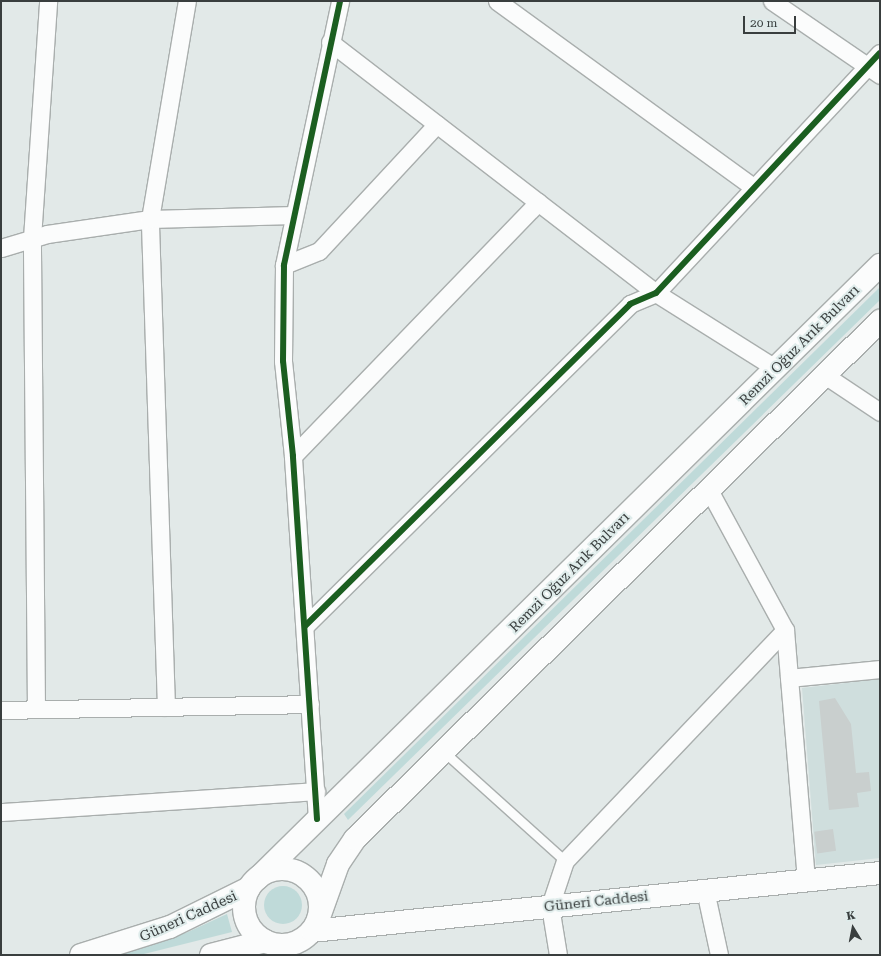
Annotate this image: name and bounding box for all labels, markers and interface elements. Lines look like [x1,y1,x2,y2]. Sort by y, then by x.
scale bar [745,8,798,34]
text: 20 m [750,16,777,30]
street label: Remzi Oğuz Arık Bulvarı [735,281,863,409]
street label: Remzi Oğuz Arık Bulvarı [505,508,633,636]
street label: Güneri Caddesi [137,887,239,945]
street label: Güneri Caddesi [543,887,649,915]
north arrow [833,908,873,948]
text: K [845,909,856,923]

